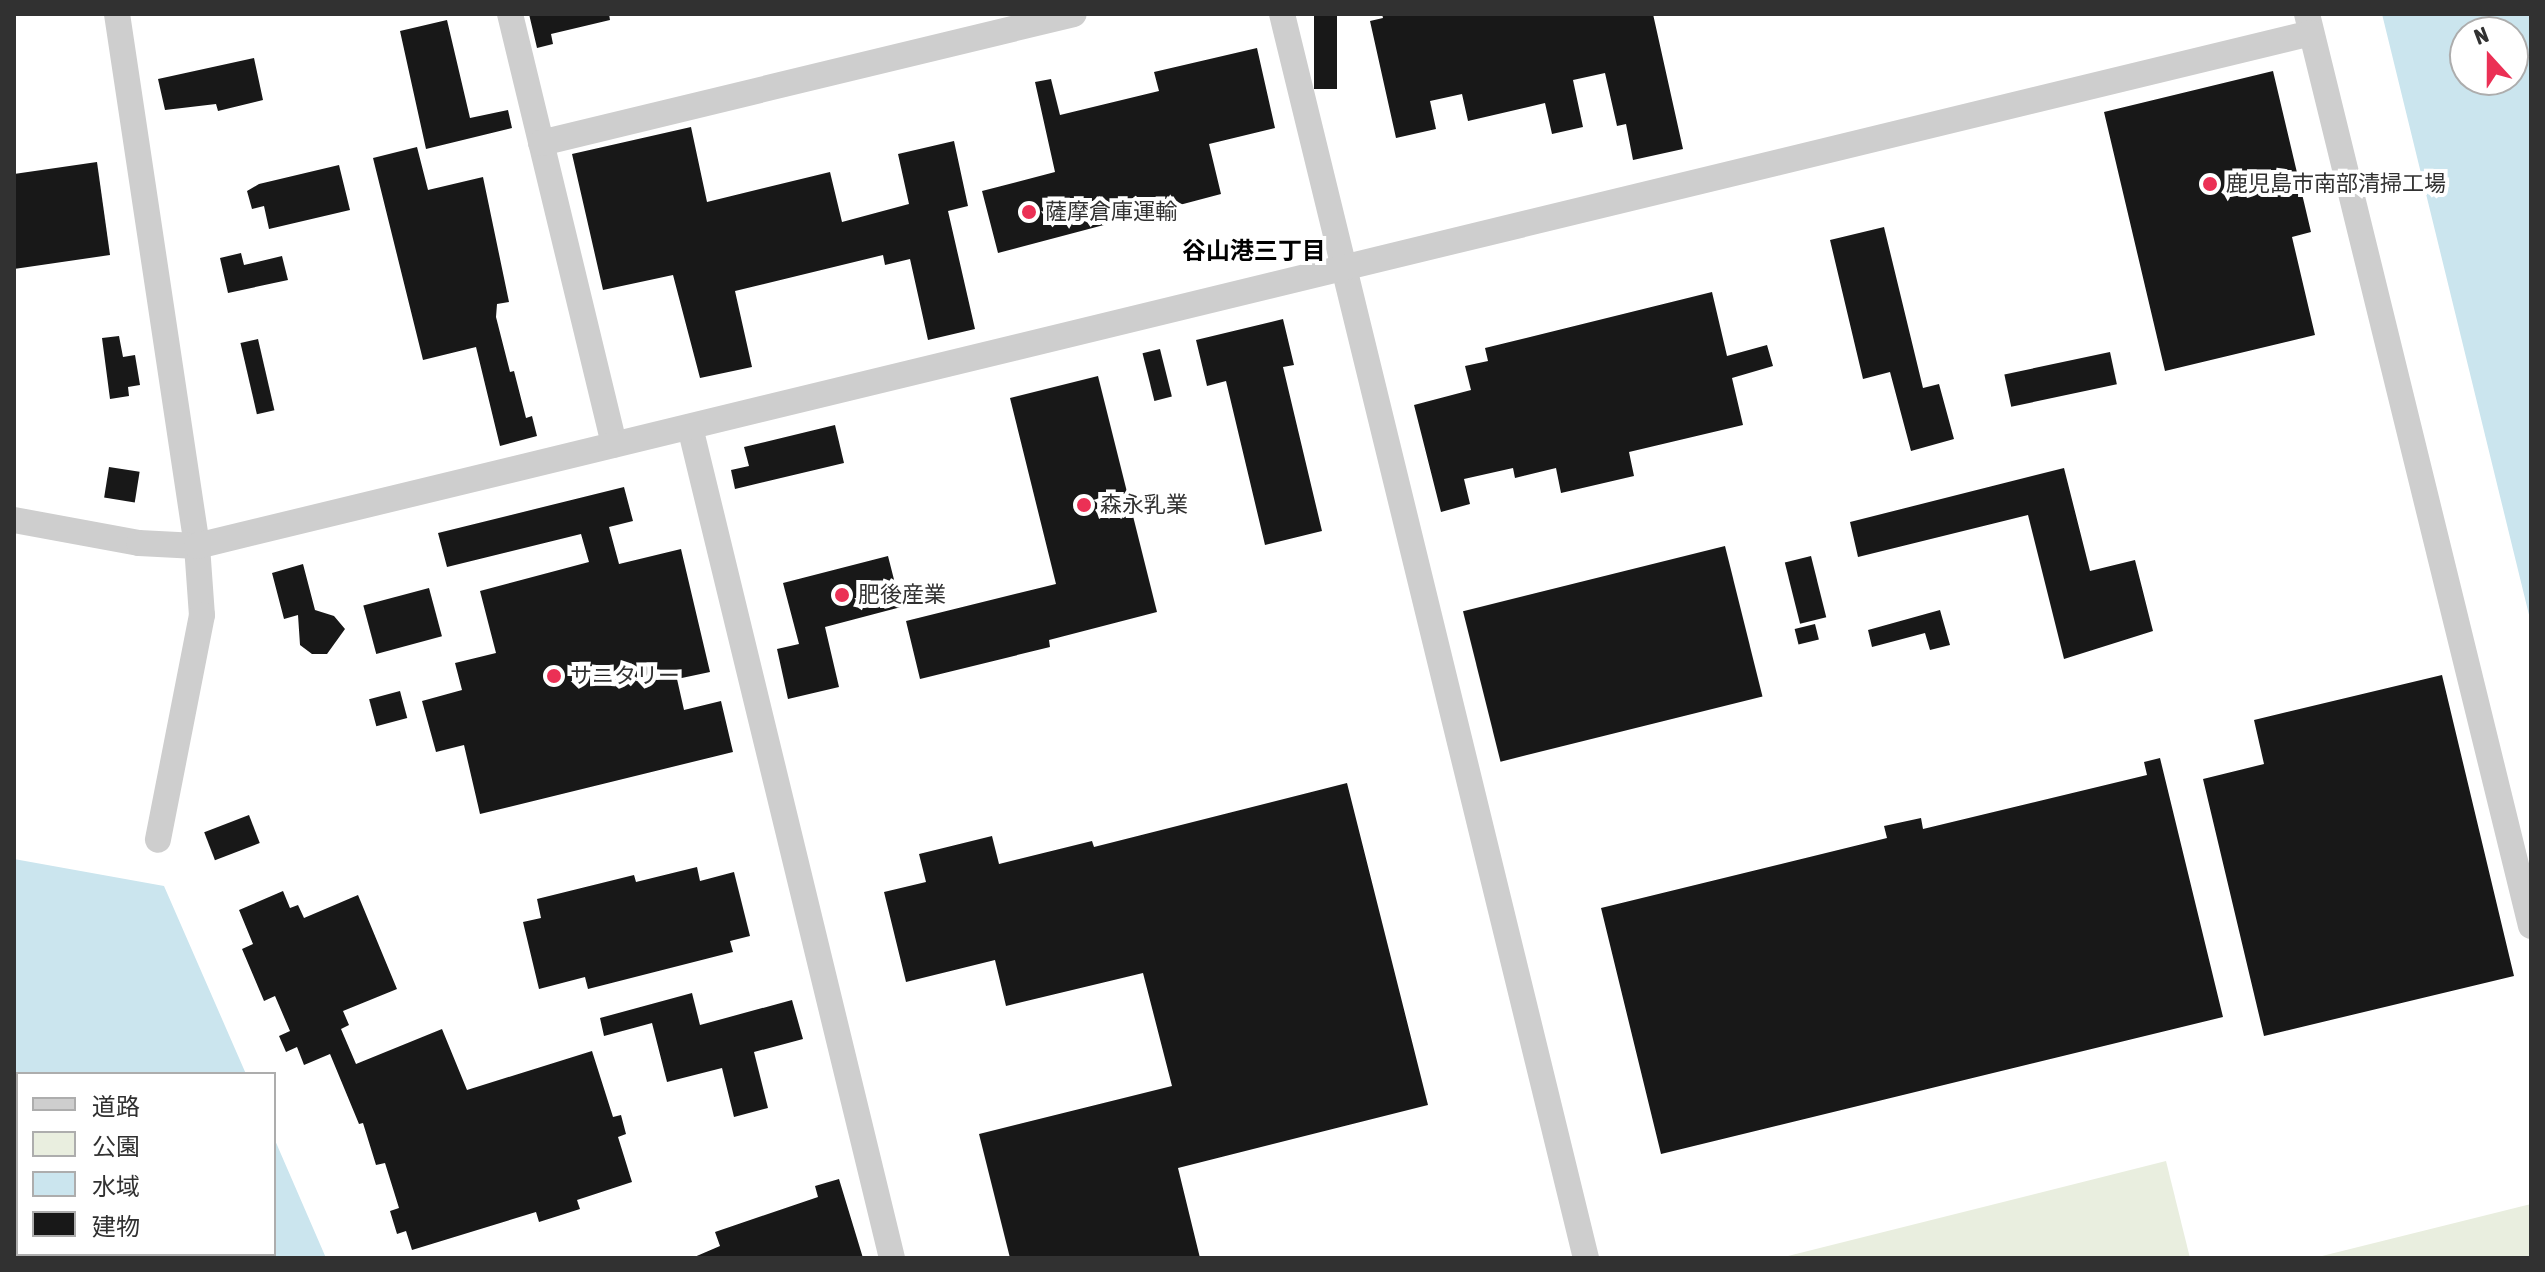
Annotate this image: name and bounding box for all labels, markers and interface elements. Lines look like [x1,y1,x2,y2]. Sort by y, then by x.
north arrow [2449,16,2529,96]
text: N [2470,21,2492,50]
place label: 鹿児島市南部清掃工場 [2226,171,2446,197]
marker: 鹿児島市南部清掃工場 [2201,175,2219,193]
place label: 薩摩倉庫運輸 [1045,199,1177,225]
marker: 薩摩倉庫運輸 [1020,203,1038,221]
district label: 谷山港三丁目 [1182,237,1326,265]
place label: 森永乳業 [1100,492,1188,518]
marker: 森永乳業 [1075,496,1093,514]
place label: 肥後産業 [858,582,946,608]
marker: 肥後産業 [833,586,851,604]
place label: サニタリー [570,663,680,689]
marker: サニタリー [545,667,563,685]
legend [16,1072,276,1256]
text: 道路 [92,1093,140,1120]
text: 公園 [92,1133,140,1160]
text: 水域 [92,1173,140,1200]
text: 建物 [92,1213,140,1240]

